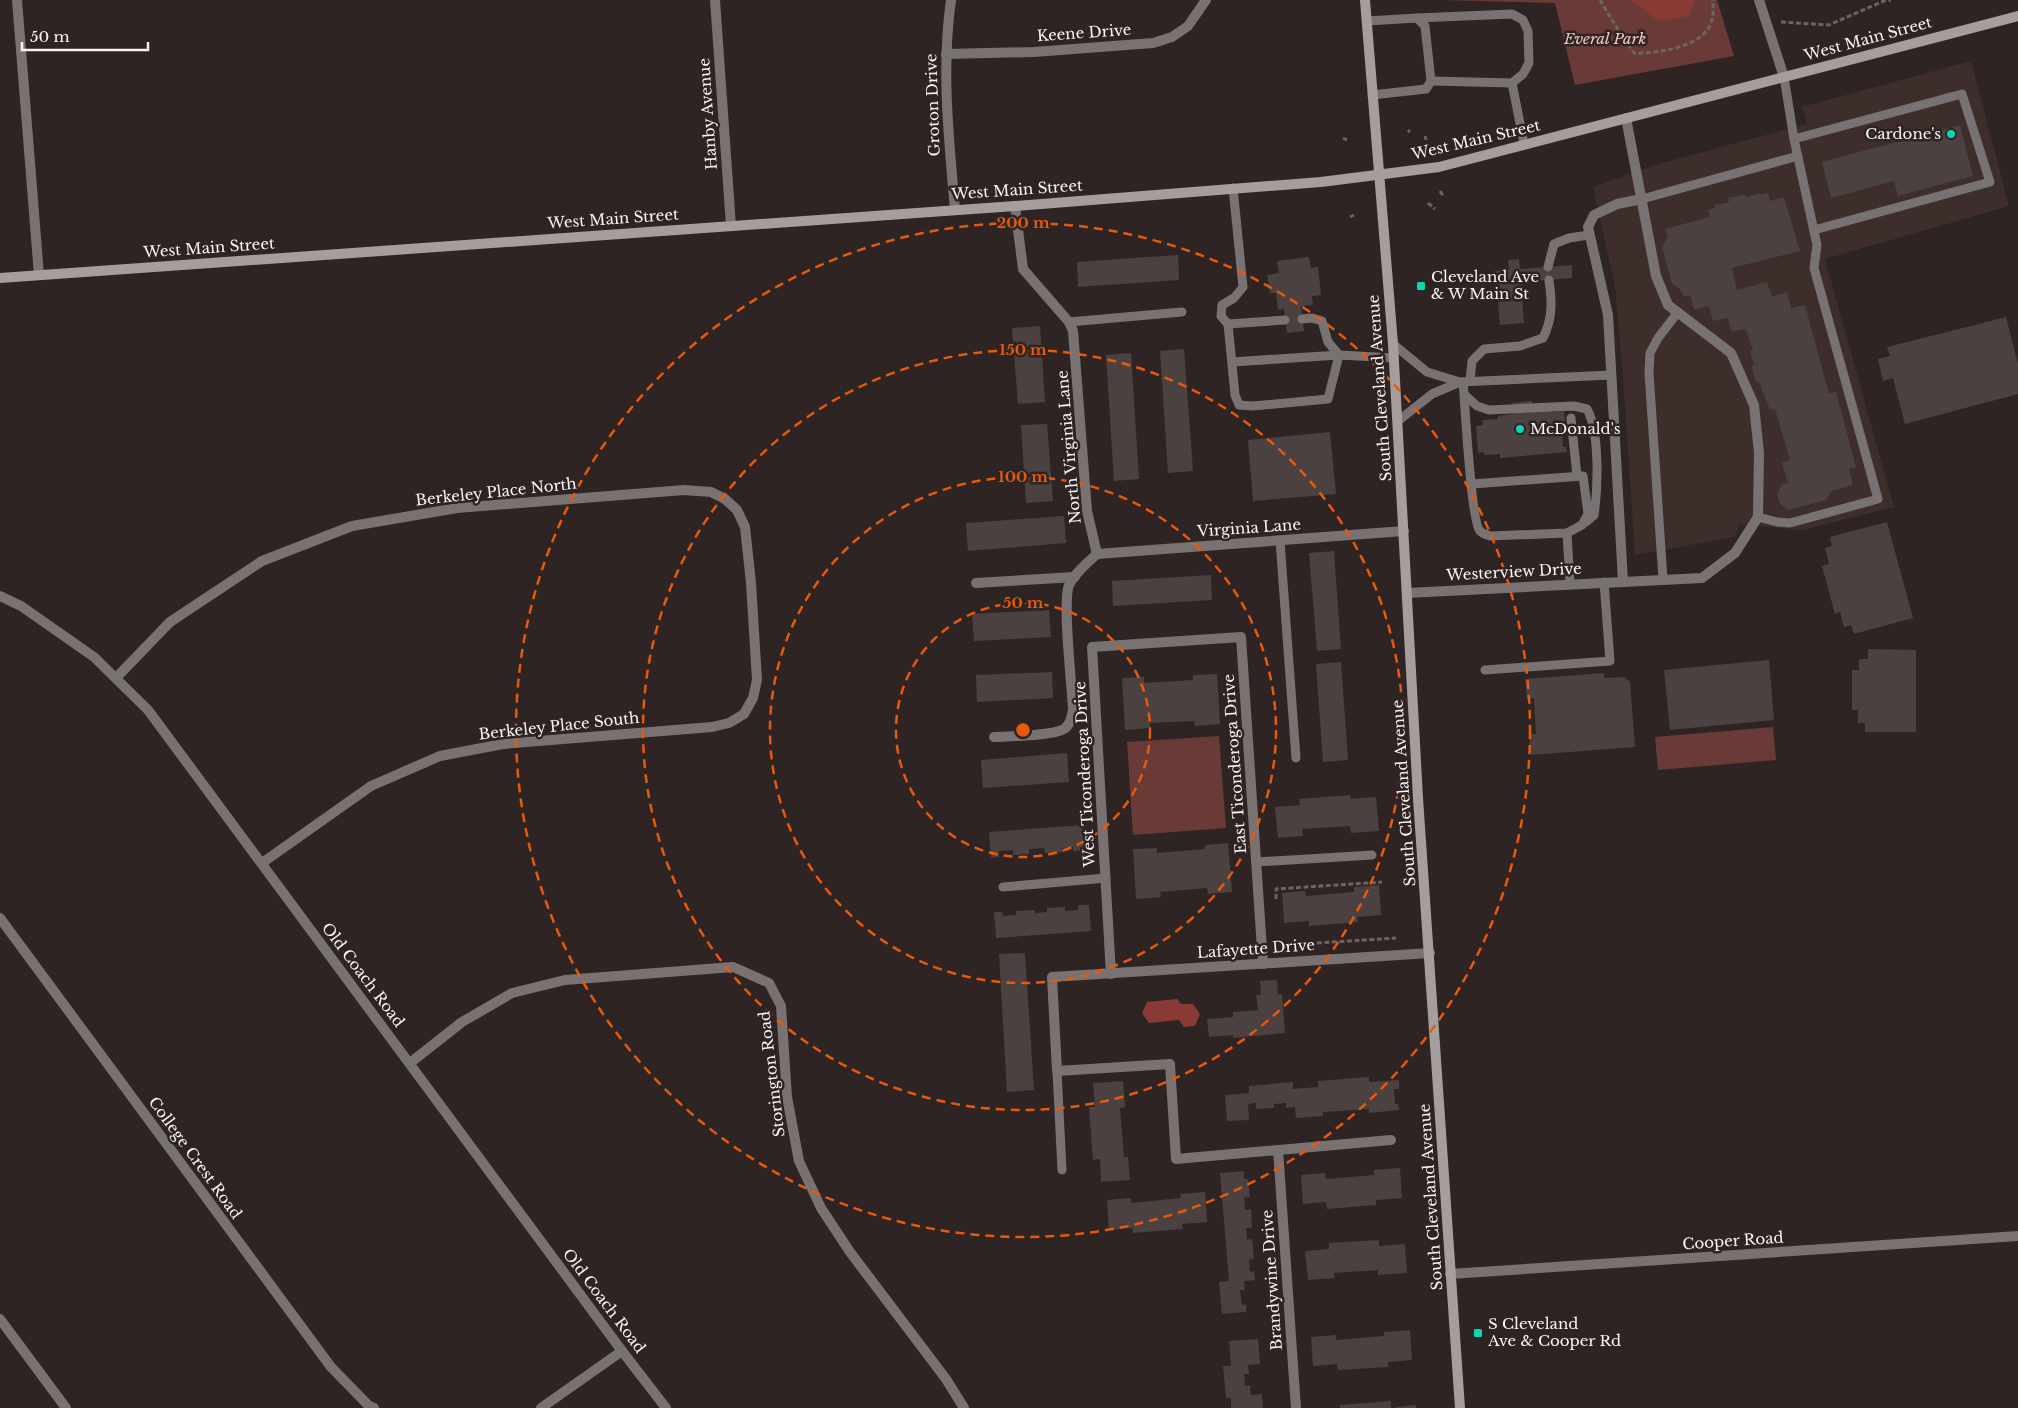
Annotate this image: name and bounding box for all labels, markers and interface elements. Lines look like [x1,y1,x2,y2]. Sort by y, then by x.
street label: West Main Street [1801,12,1934,65]
scale bar [22,20,149,52]
street label: Keene Drive [1036,20,1132,45]
text: 50 m [30,27,70,46]
park label: Everal Park [1563,29,1646,48]
street label: Groton Drive [921,53,944,157]
street label: Hanby Avenue [694,57,721,171]
street label: West Main Street [1409,115,1542,164]
place label: Cardone's [1865,124,1941,143]
marker: Cardone's [1945,128,1957,140]
street label: West Main Street [950,175,1083,204]
street label: West Main Street [546,204,679,233]
text: 200 m [997,213,1050,232]
street label: West Main Street [142,233,275,262]
place label: Cleveland Ave & W Main St [1431,267,1539,303]
marker: Cleveland Ave & W Main St [1415,280,1427,292]
street label: South Cleveland Avenue [1364,294,1396,482]
text: 150 m [999,340,1047,359]
street label: North Virginia Lane [1052,370,1085,524]
place label: McDonald's [1530,419,1621,438]
marker: McDonald's [1514,423,1526,435]
text: 100 m [998,467,1048,486]
street label: Berkeley Place North [415,474,577,509]
street label: Virginia Lane [1195,514,1302,541]
street label: Westerview Drive [1445,558,1582,585]
text: 50 m [1003,593,1044,612]
street label: East Ticonderoga Drive [1219,673,1250,855]
street label: West Ticonderoga Drive [1070,681,1099,868]
street label: South Cleveland Avenue [1388,699,1420,887]
street label: Berkeley Place South [478,708,640,743]
centre of rings [1014,721,1032,739]
street label: Old Coach Road [318,919,409,1031]
street label: Lafayette Drive [1196,935,1316,962]
street label: Storington Road [754,1010,789,1138]
street label: College Crest Road [145,1093,246,1222]
street label: South Cleveland Avenue [1415,1103,1447,1291]
street label: Brandywine Drive [1257,1209,1286,1351]
street label: Cooper Road [1682,1227,1784,1254]
street label: Old Coach Road [559,1245,650,1357]
place label: S Cleveland Ave & Cooper Rd [1487,1314,1621,1350]
marker: S Cleveland Ave & Cooper Rd [1472,1327,1484,1339]

